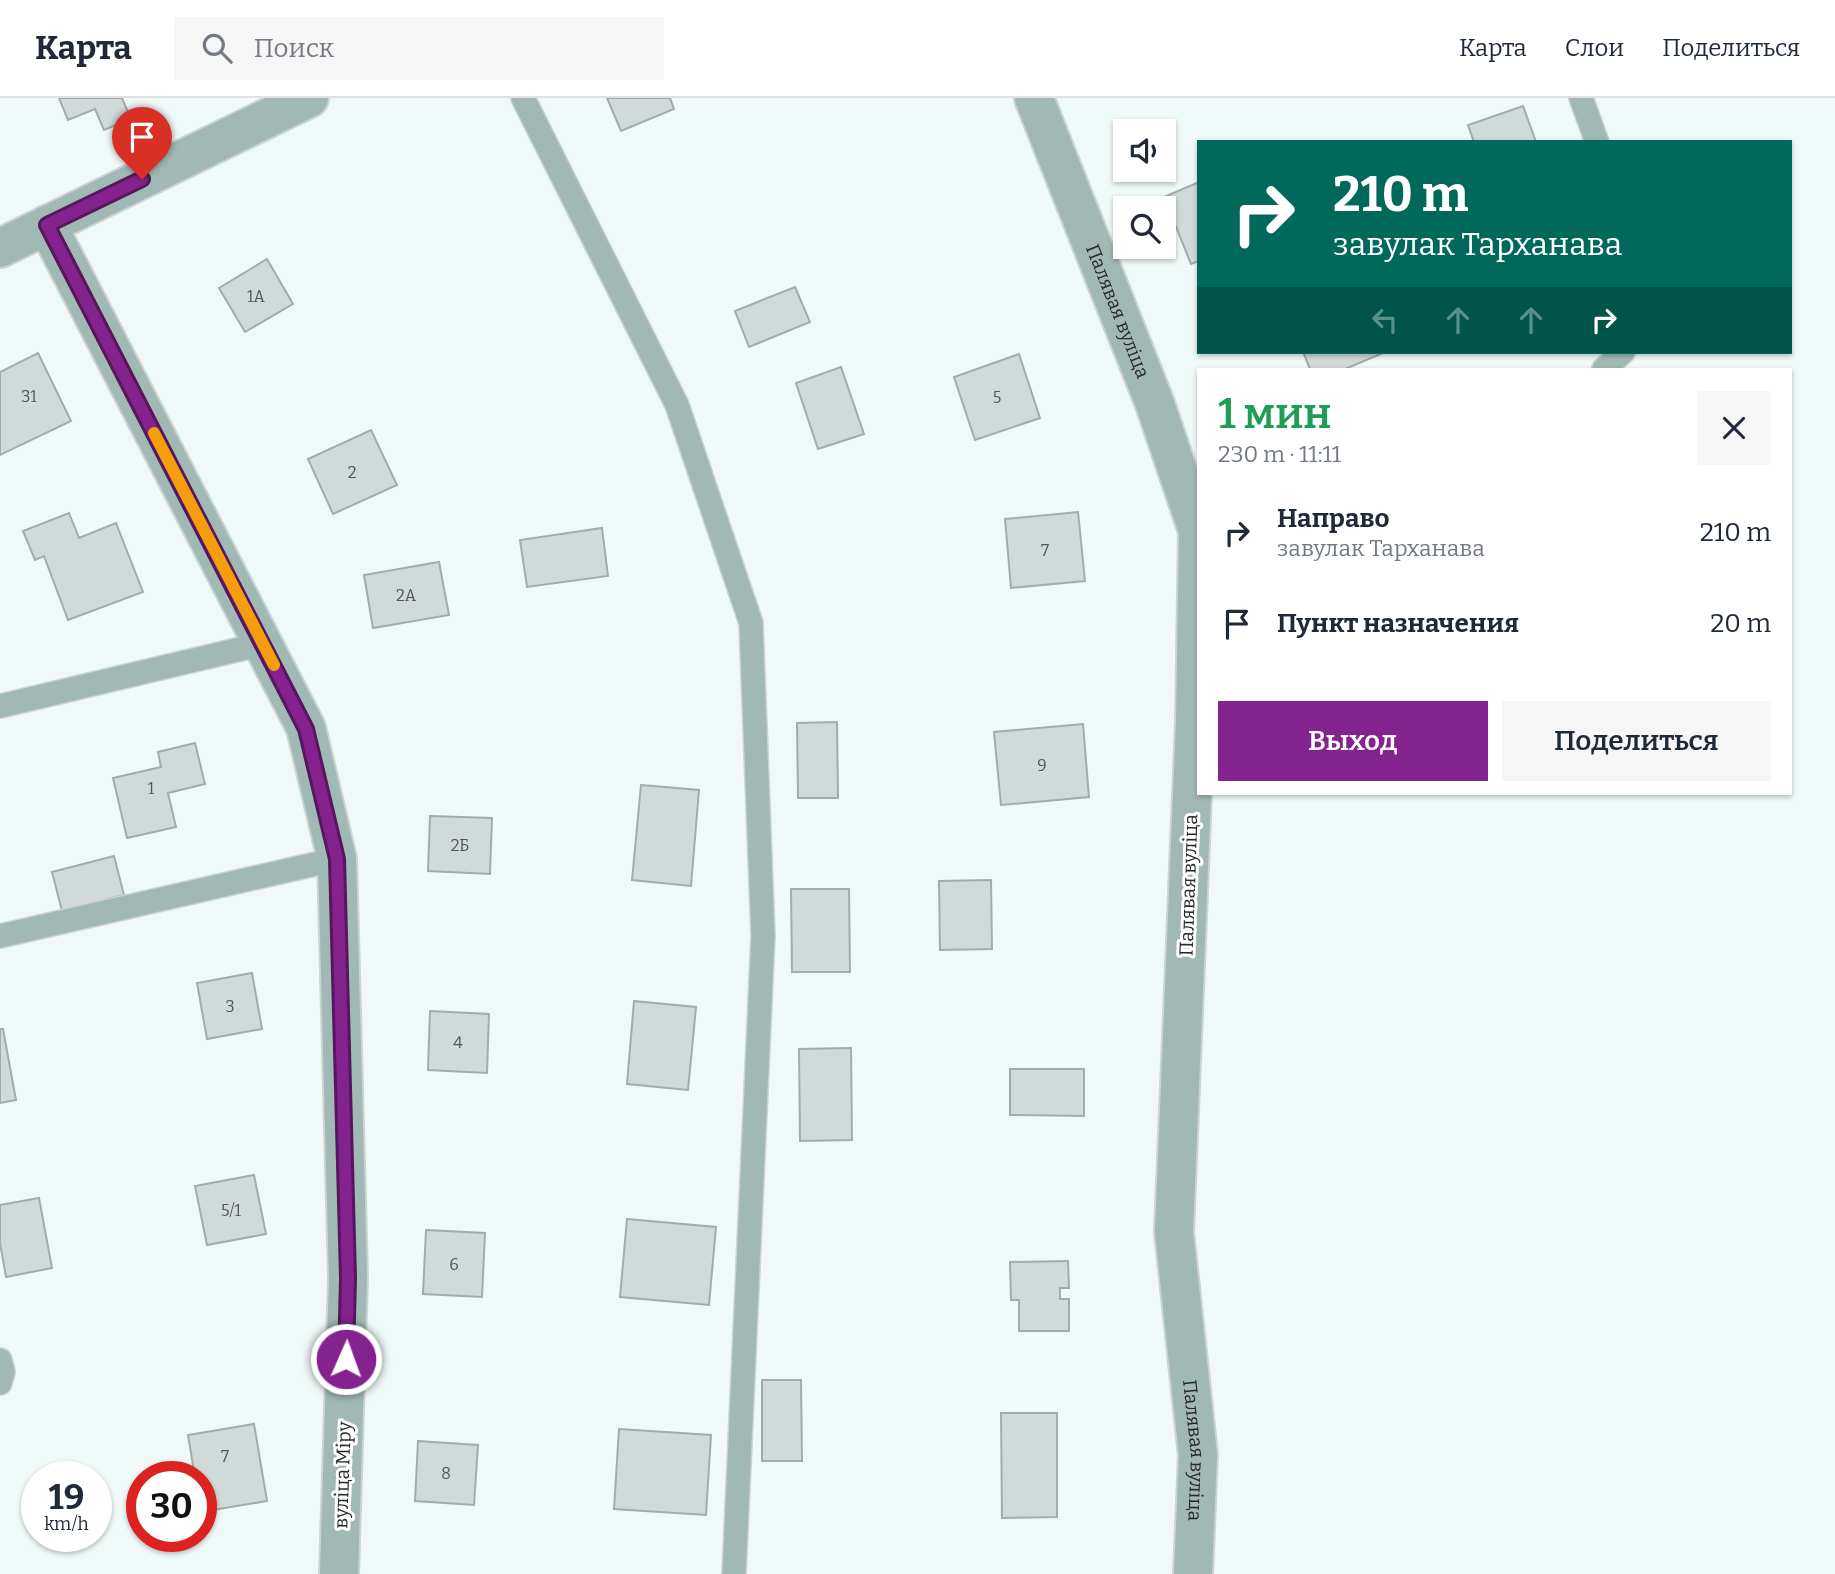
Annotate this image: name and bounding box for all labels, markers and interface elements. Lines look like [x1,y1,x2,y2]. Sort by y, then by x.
search box [174,17,664,80]
text: Карта [35,28,132,68]
icon: search [198,29,236,67]
text: Поиск [254,33,334,64]
text: Карта [1459,34,1527,62]
text: Слои [1565,34,1624,62]
text: Поделиться [1662,34,1800,62]
pin [112,107,172,179]
icon: arrive [123,118,161,156]
map controls [1113,119,1176,259]
button: sound [1113,119,1176,182]
text: 210 m [1333,165,1468,224]
icon: right [1218,168,1309,259]
button: search [1113,196,1176,259]
text: завулак Тарханава [1333,225,1622,263]
street label: Палявая вуліца [1081,241,1155,382]
house number: 1А [247,287,266,306]
icon: left [1366,301,1404,339]
icon: ahead [1439,301,1477,339]
icon: ahead [1512,301,1550,339]
icon: right [1585,301,1623,339]
house number: 31 [21,387,37,406]
house number: 5 [993,388,1001,407]
text: 1 мин [1218,389,1331,439]
button: close [1697,391,1771,465]
text: 230 m · 11:11 [1218,440,1341,468]
house number: 2 [348,463,356,482]
text: Направо [1277,503,1390,534]
icon: right [1218,514,1256,552]
text: 210 m [1700,517,1771,548]
text: завулак Тарханава [1277,534,1485,562]
house number: 7 [1041,541,1049,560]
house number: 2А [396,586,417,605]
icon: arrive [1218,605,1256,643]
text: Пункт назначения [1277,608,1519,639]
text: 20 m [1710,608,1771,639]
button: Выход [1218,701,1488,781]
button: Поделиться [1502,701,1771,781]
house number: 9 [1037,756,1047,775]
house number: 1 [148,779,155,798]
street label: Палявая вуліца [1175,813,1202,956]
house number: 2Б [451,836,469,855]
house number: 3 [225,997,235,1016]
house number: 4 [453,1033,463,1052]
house number: 5/1 [221,1201,242,1220]
house number: 6 [449,1255,459,1274]
position arrow [309,1322,383,1396]
street label: Палявая вуліца [1178,1378,1209,1522]
street label: вуліца Міру [329,1420,356,1529]
house number: 7 [221,1447,229,1466]
speed limit sign: 30 [126,1461,217,1552]
house number: 8 [441,1464,451,1483]
text: 19 [49,1476,84,1518]
text: km/h [44,1513,89,1535]

